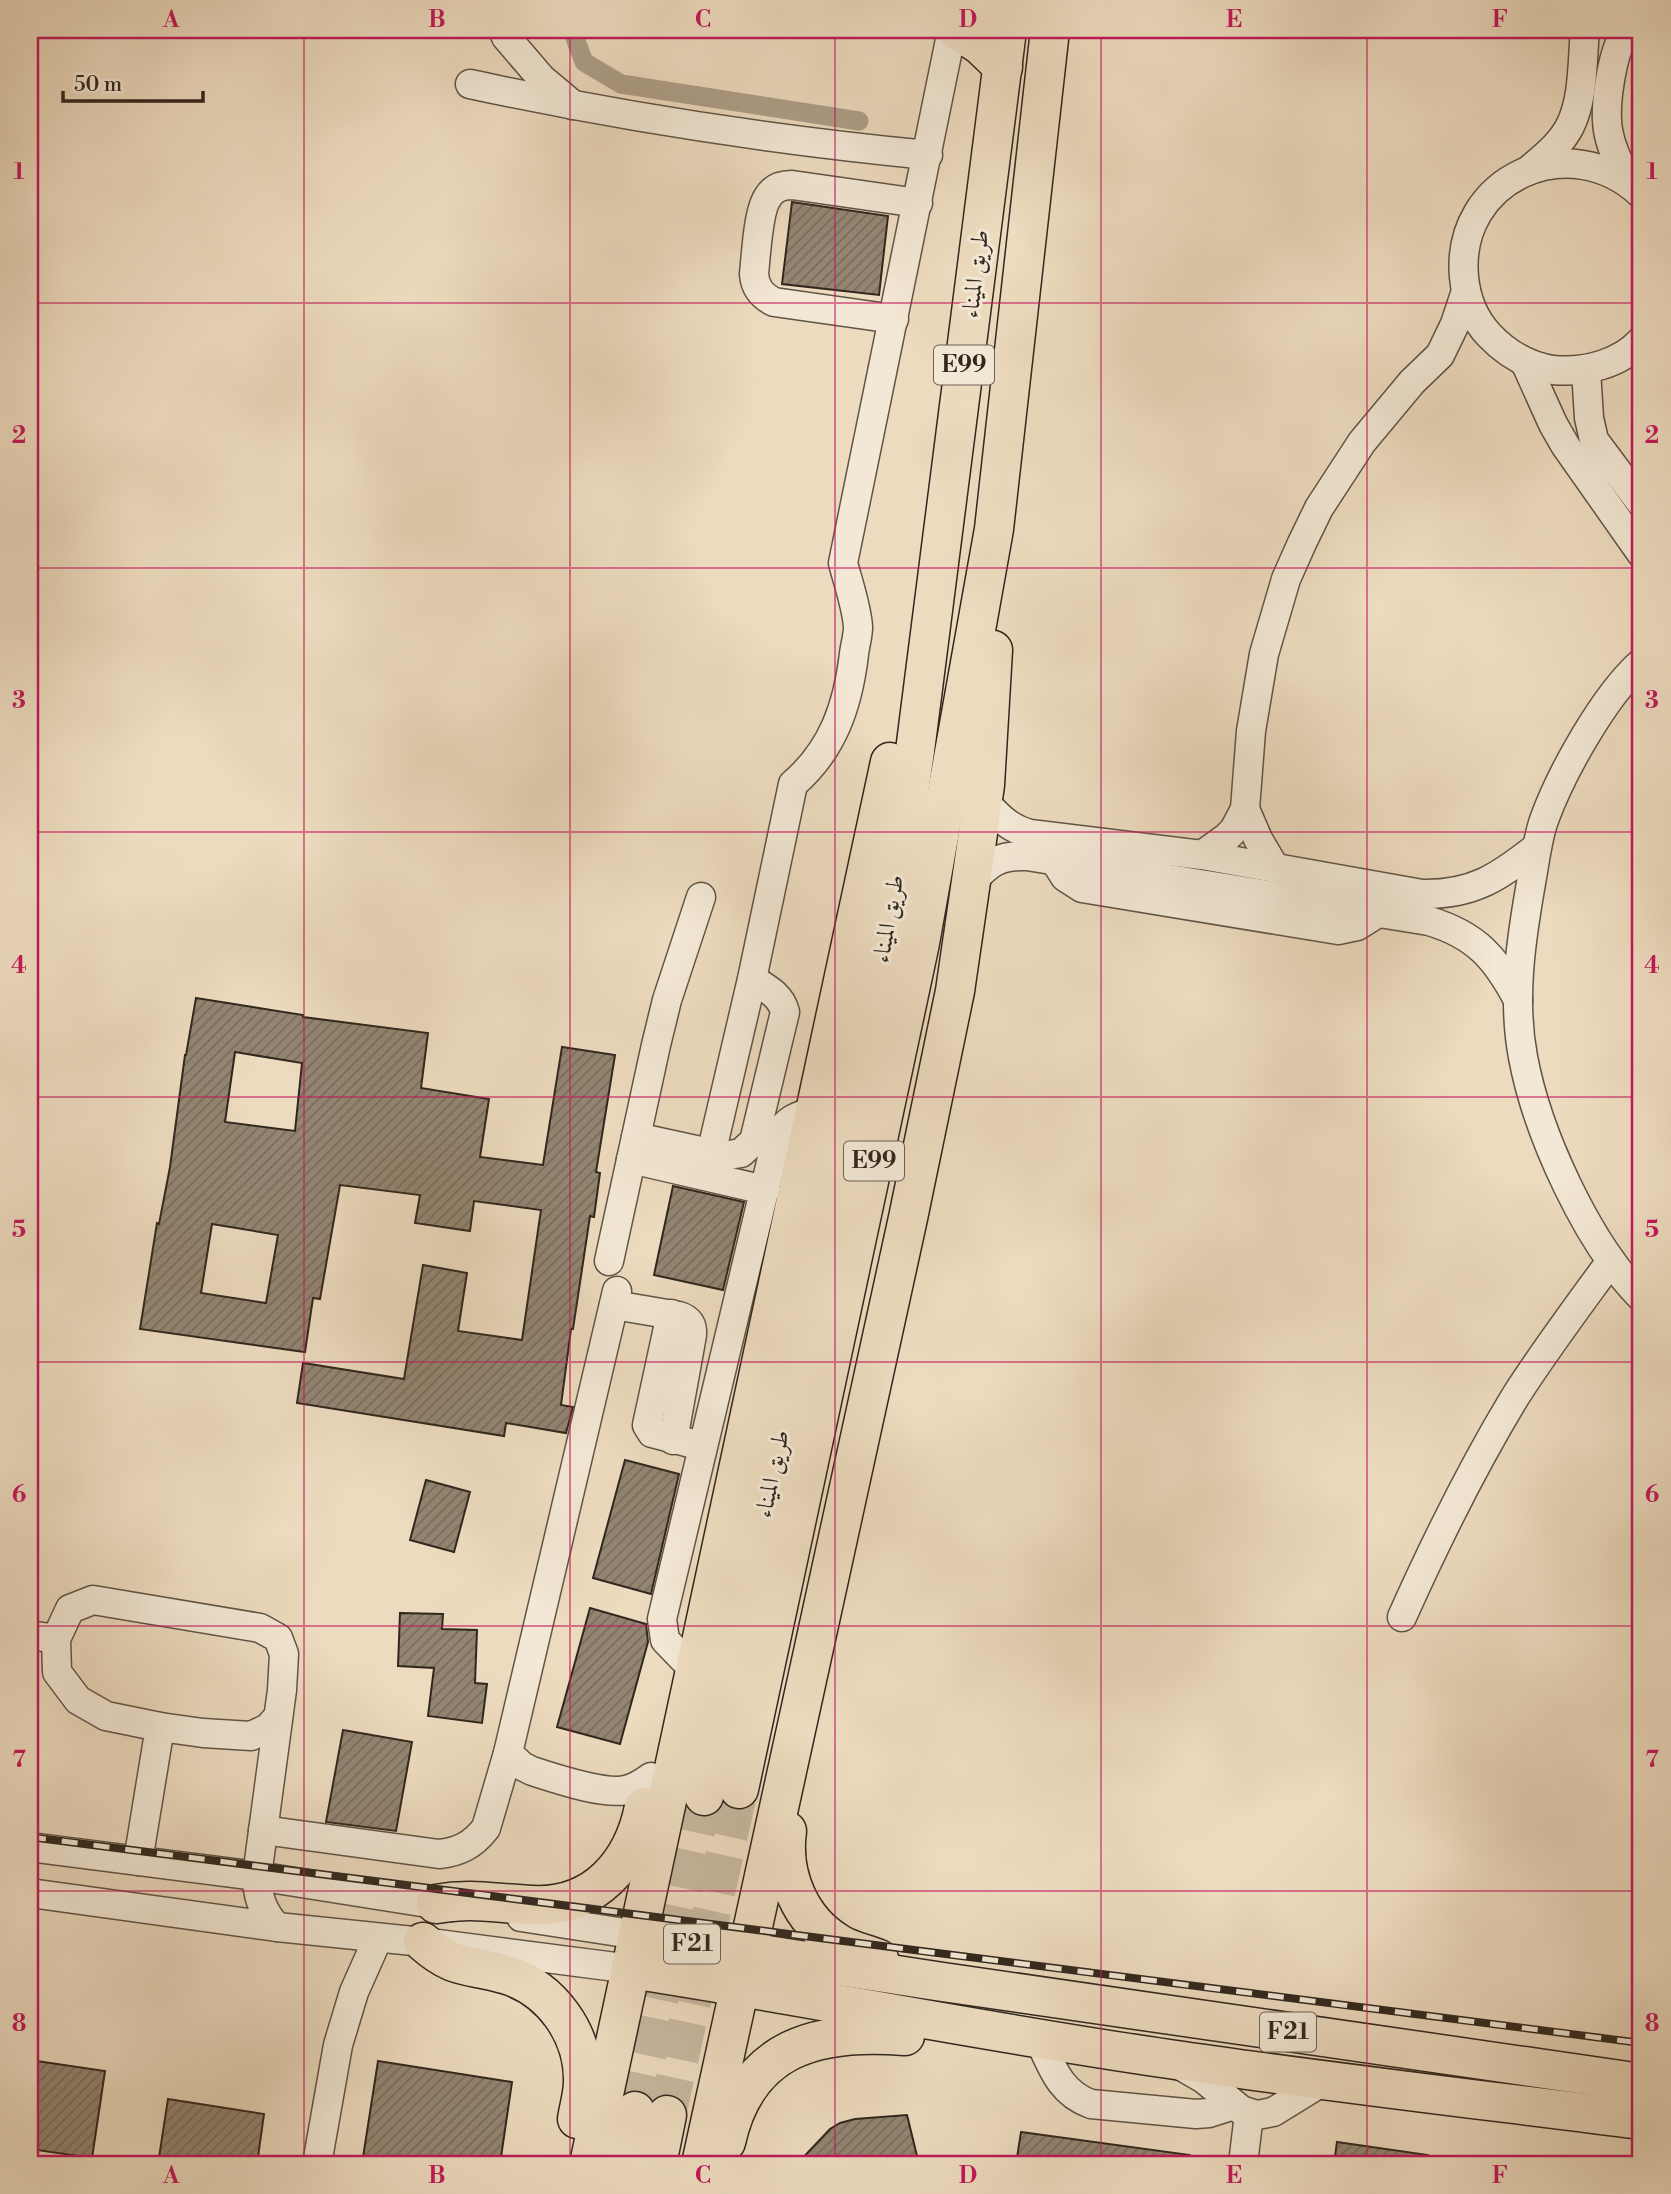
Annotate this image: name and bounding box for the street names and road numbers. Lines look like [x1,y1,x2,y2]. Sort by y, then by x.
street label: طريق الميناء [956,228,996,320]
road number: E99 [934,346,994,384]
street label: طريق الميناء [867,873,911,965]
road number: E99 [844,1142,904,1180]
street label: طريق الميناء [749,1427,797,1521]
road number: F21 [664,1924,720,1964]
road number: F21 [1260,2012,1316,2052]

